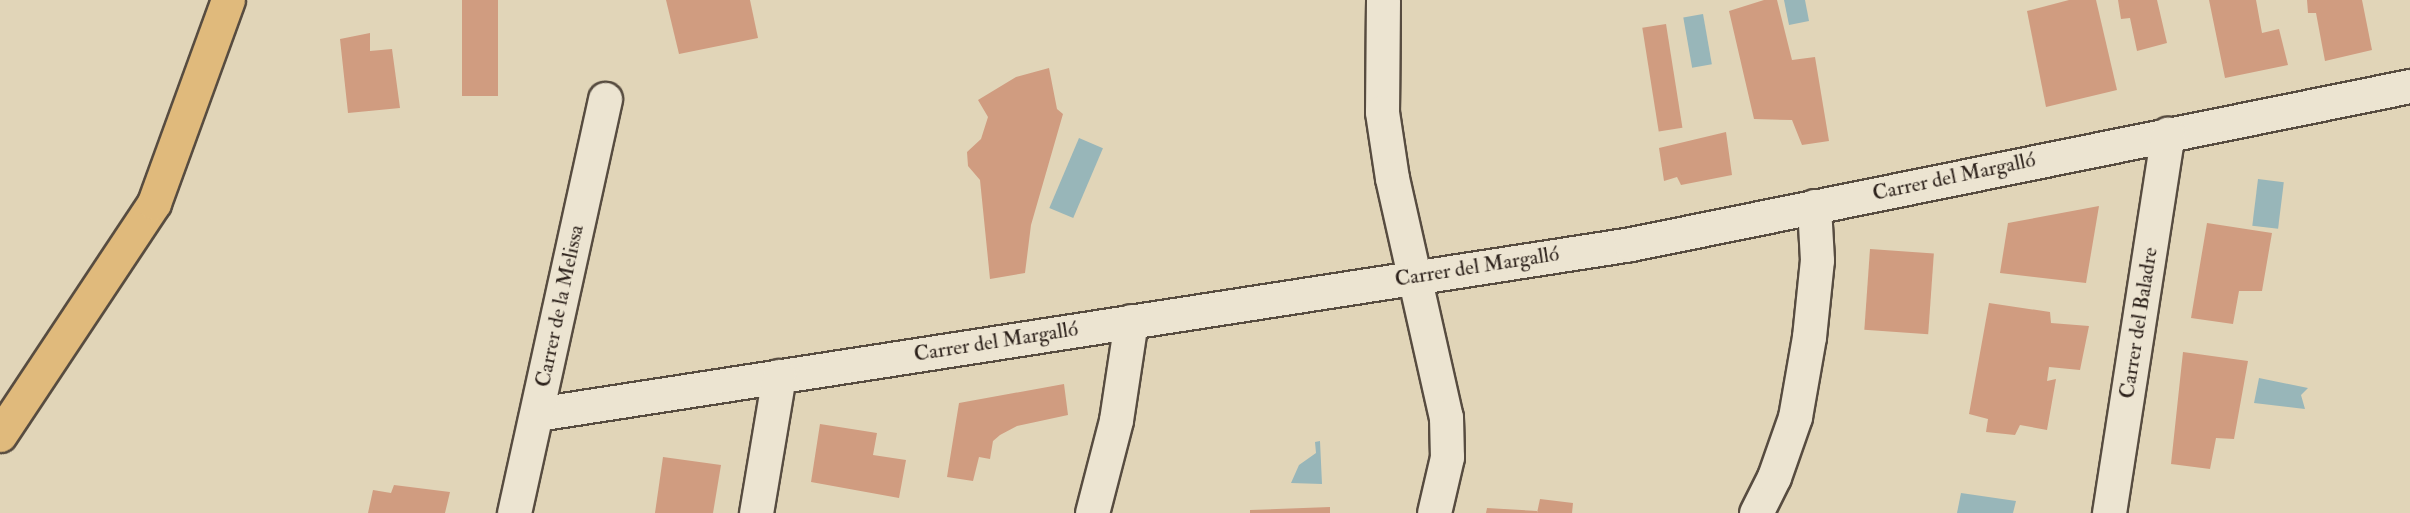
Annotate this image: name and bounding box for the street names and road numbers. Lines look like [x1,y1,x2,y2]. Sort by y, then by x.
street label: Carrer del Margalló [1870,147,2038,207]
street label: Carrer de la Melissa [530,223,590,389]
street label: Carrer del Margalló [1393,242,1561,292]
street label: Carrer del Baladre [2115,246,2163,400]
street label: Carrer del Margalló [912,317,1080,367]

